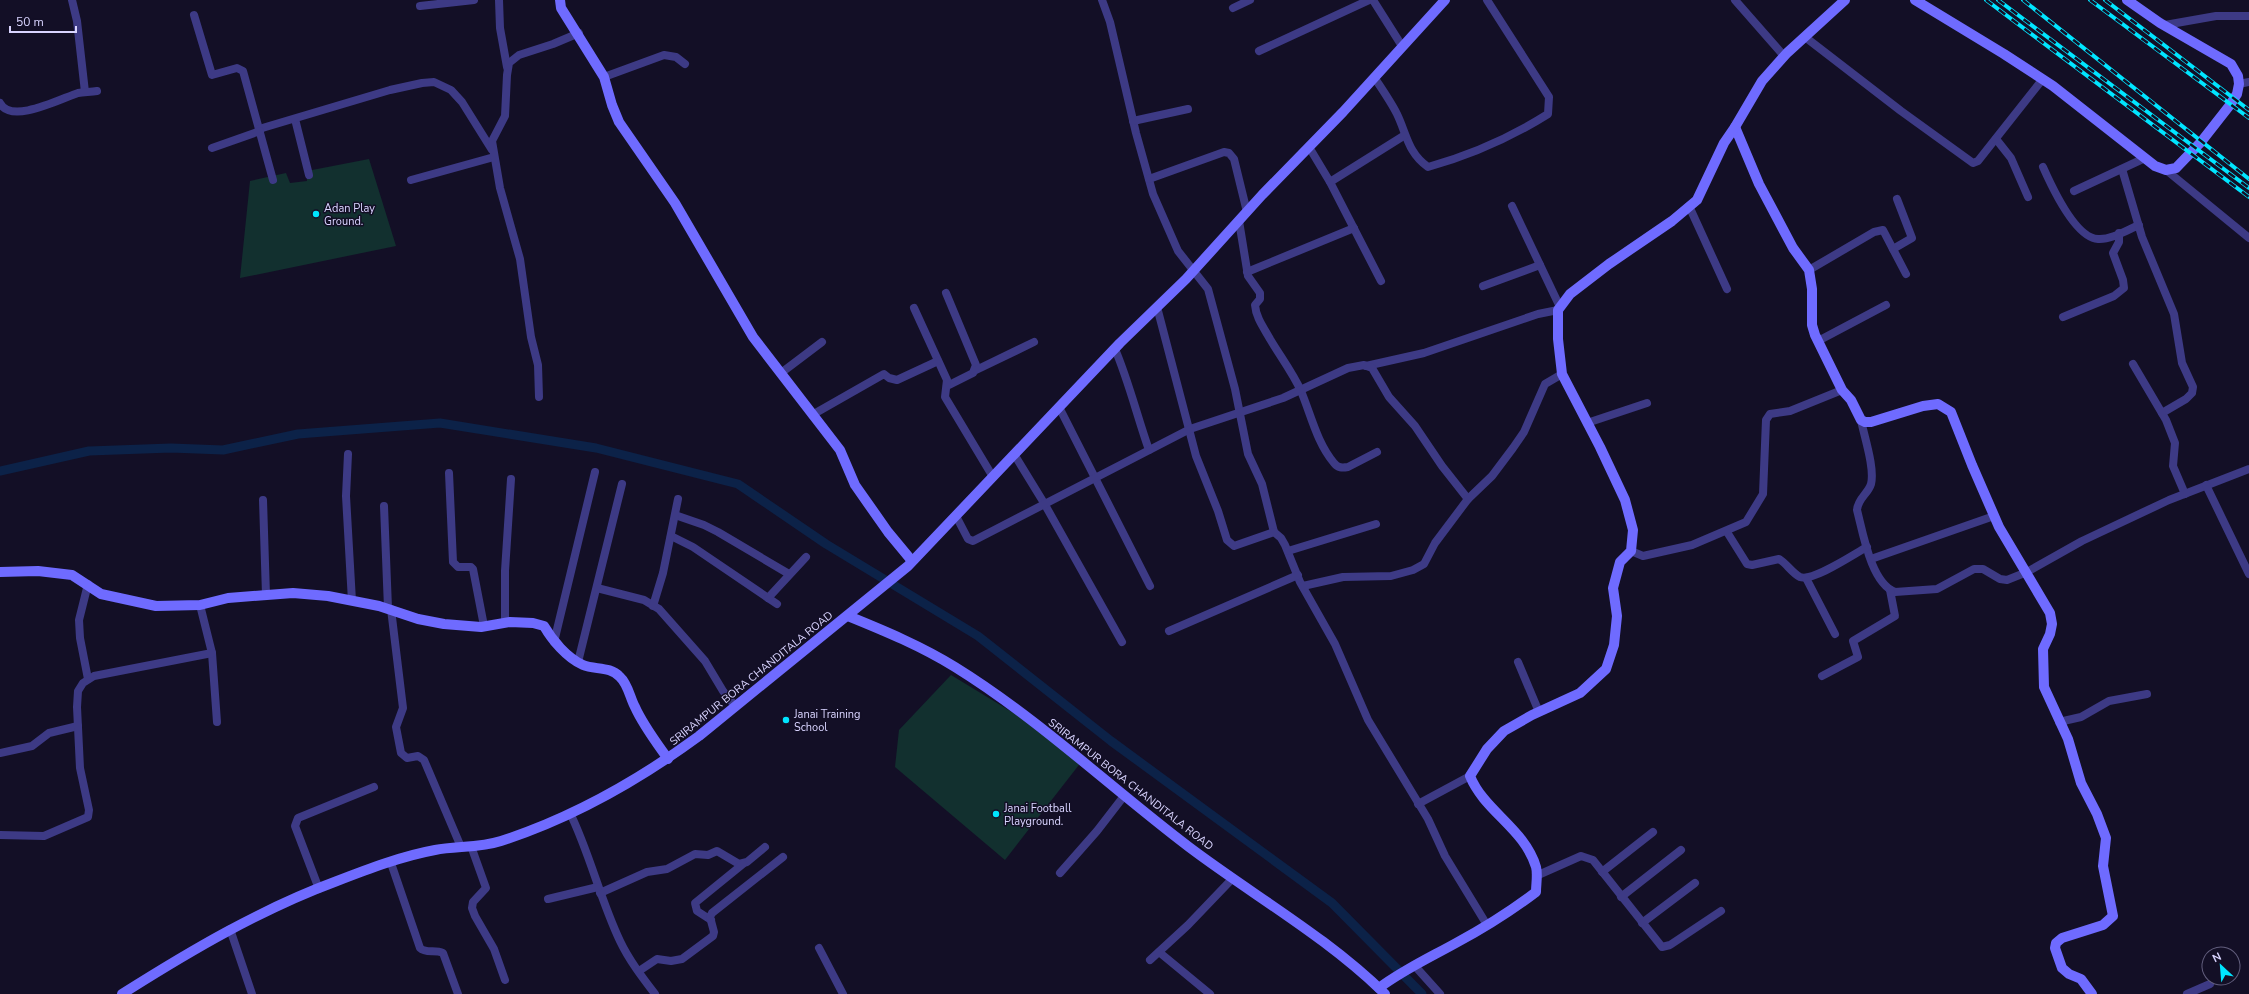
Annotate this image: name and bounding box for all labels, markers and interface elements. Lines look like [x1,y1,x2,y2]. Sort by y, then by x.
scale bar [10,8,76,34]
text: 50 m [16,14,44,30]
place label: Adan Play Ground. [324,201,375,229]
marker: Adan Play Ground. [311,209,321,219]
street label: SRIRAMPUR BORA CHANDITALA ROAD [667,608,836,749]
place label: Janai Training School [793,707,860,735]
marker: Janai Training School [781,715,791,725]
street label: SRIRAMPUR BORA CHANDITALA ROAD [1045,715,1216,854]
place label: Janai Football Playground. [1003,801,1072,829]
marker: Janai Football Playground. [991,809,1001,819]
north arrow [2201,946,2241,986]
text: N [2210,949,2224,966]

